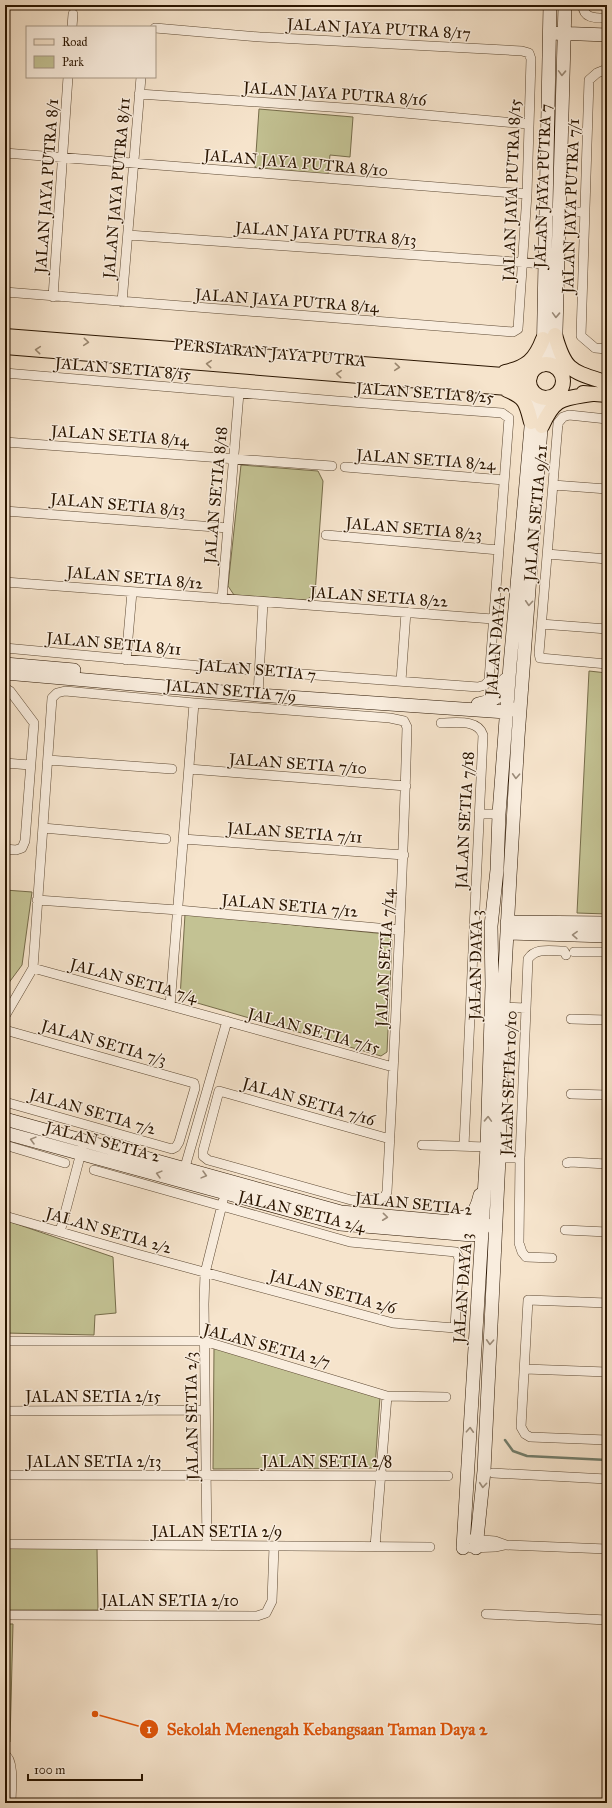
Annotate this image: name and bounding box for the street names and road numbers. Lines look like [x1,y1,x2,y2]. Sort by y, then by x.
street label: JALAN JAYA PUTRA 8/17 [285,14,471,44]
street label: JALAN JAYA PUTRA 8/16 [241,77,428,110]
street label: JALAN JAYA PUTRA 8/11 [99,97,135,281]
street label: JALAN JAYA PUTRA 8/1 [31,98,63,276]
street label: JALAN JAYA PUTRA 8/15 [499,98,525,284]
street label: JALAN JAYA PUTRA 7 [530,103,556,271]
street label: JALAN JAYA PUTRA 7/1 [558,118,584,296]
street label: JALAN JAYA PUTRA 8/10 [201,145,389,181]
street label: JALAN JAYA PUTRA 8/13 [233,218,417,250]
street label: JALAN JAYA PUTRA 8/14 [192,284,381,317]
street label: PERSIARAN JAYA PUTRA [173,335,367,371]
street label: JALAN SETIA 8/15 [52,353,192,385]
street label: JALAN SETIA 8/25 [353,378,495,408]
street label: JALAN SETIA 8/14 [48,421,191,451]
street label: JALAN SETIA 8/18 [200,426,232,566]
street label: JALAN SETIA 9/21 [520,444,552,584]
street label: JALAN SETIA 8/24 [354,445,497,475]
street label: JALAN SETIA 8/13 [48,489,186,521]
street label: JALAN SETIA 8/23 [343,513,483,545]
street label: JALAN SETIA 8/12 [64,562,204,594]
street label: JALAN SETIA 8/22 [307,582,449,612]
street label: JALAN DAYA 3 [481,585,511,699]
street label: JALAN SETIA 8/11 [44,628,182,660]
street label: JALAN SETIA 7 [195,655,317,685]
street label: JALAN SETIA 7/9 [163,675,297,707]
street label: JALAN SETIA 7/10 [226,749,368,779]
street label: JALAN SETIA 7/18 [451,751,479,891]
street label: JALAN SETIA 7/11 [225,818,363,848]
street label: JALAN SETIA 7/14 [371,888,399,1029]
street label: JALAN SETIA 7/12 [219,890,359,922]
street label: JALAN DAYA 3 [465,910,487,1022]
street label: JALAN SETIA 7/4 [66,954,201,1008]
street label: JALAN SETIA 7/15 [243,1003,383,1058]
street label: JALAN SETIA 10/10 [496,1010,522,1158]
street label: JALAN SETIA 7/3 [37,1015,169,1070]
street label: JALAN SETIA 7/16 [238,1073,378,1131]
street label: JALAN SETIA 7/2 [25,1084,158,1140]
street label: JALAN SETIA 2 [41,1117,162,1167]
street label: JALAN SETIA 2/4 [234,1186,369,1238]
street label: JALAN SETIA 2 [352,1188,474,1220]
street label: JALAN SETIA 2/2 [42,1203,174,1259]
street label: JALAN DAYA 3 [449,1232,477,1346]
street label: JALAN SETIA 2/6 [265,1265,399,1319]
street label: JALAN SETIA 2/7 [199,1319,332,1373]
street label: JALAN SETIA 2/3 [181,1352,203,1482]
street label: JALAN SETIA 2/15 [23,1387,161,1407]
street label: JALAN SETIA 2/13 [25,1452,161,1472]
street label: JALAN SETIA 2/8 [260,1452,392,1472]
street label: JALAN SETIA 2/9 [150,1522,282,1542]
street label: JALAN SETIA 2/10 [99,1591,239,1611]

